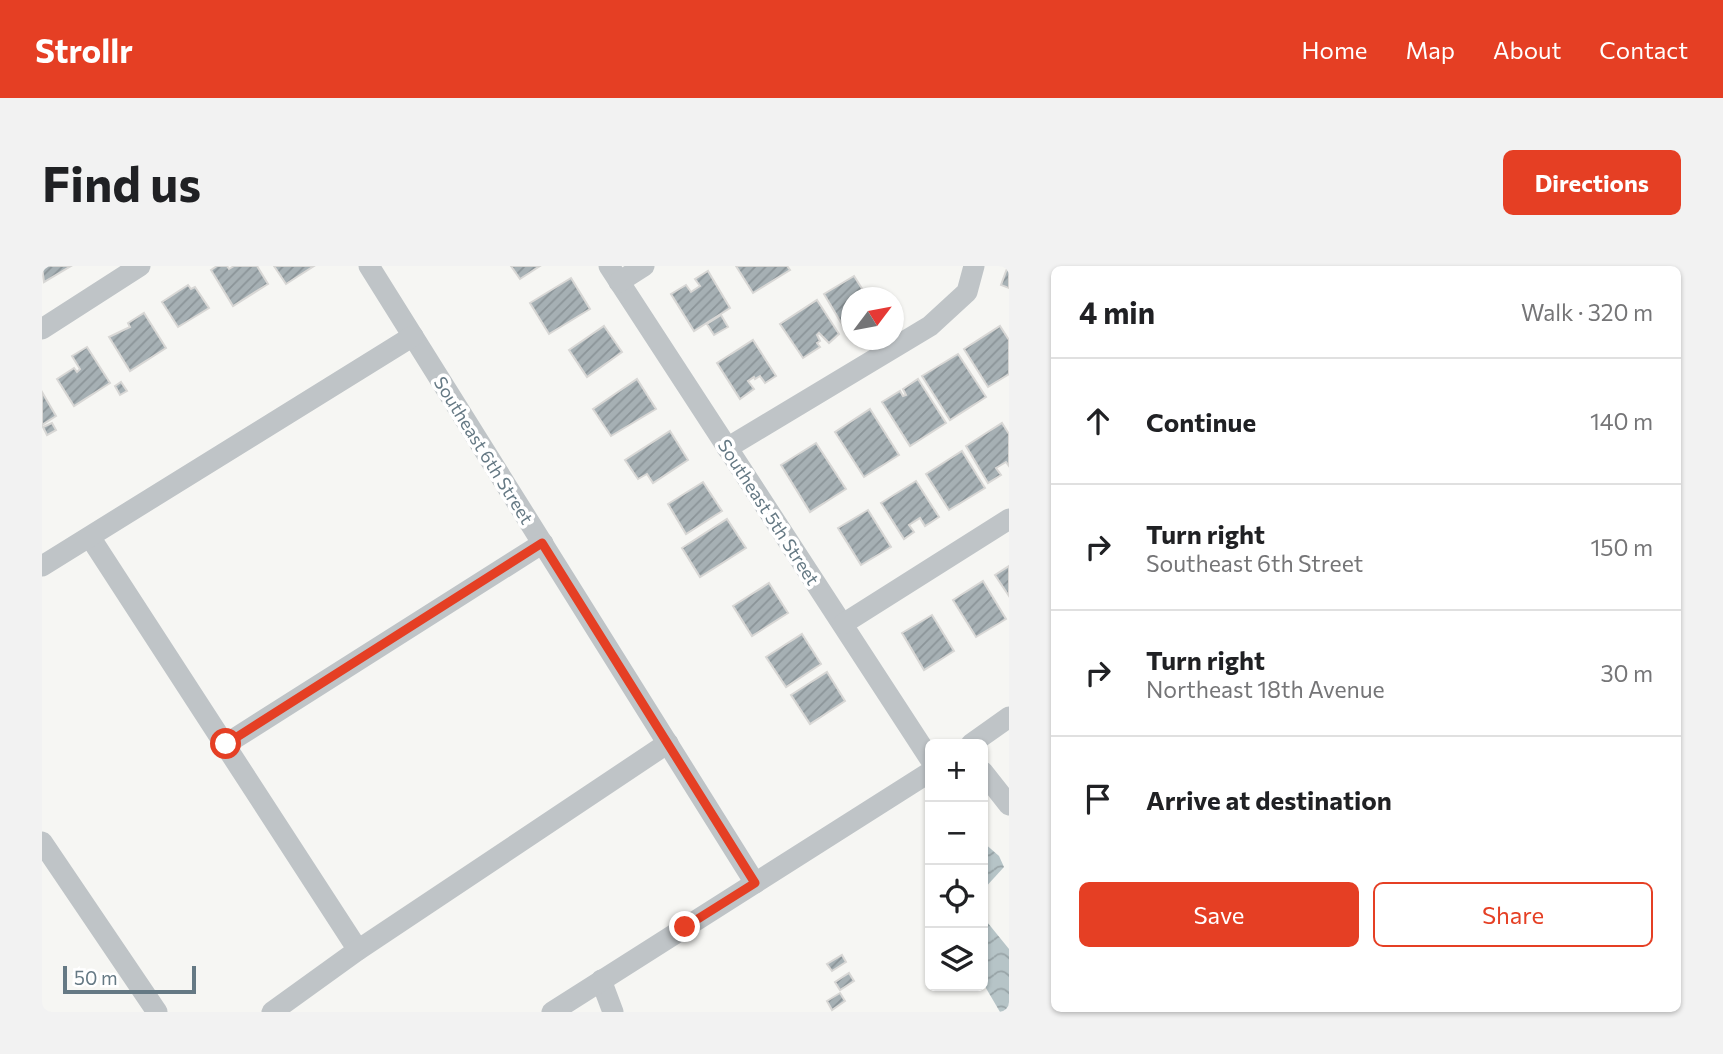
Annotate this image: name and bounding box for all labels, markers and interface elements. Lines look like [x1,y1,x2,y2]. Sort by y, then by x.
text: Strollr [35,29,133,70]
text: Home [1302,35,1368,64]
text: Map [1406,35,1455,64]
text: About [1493,35,1561,64]
text: Contact [1599,35,1688,64]
button: Directions [1503,150,1681,215]
text: Find us [42,152,201,212]
north arrow [841,287,904,350]
text: 4 min [1079,293,1155,330]
text: Walk · 320 m [1521,298,1653,326]
street label: Southeast 6th Street [430,372,538,528]
icon: ahead [1079,402,1117,440]
text: Continue [1146,406,1256,437]
text: 140 m [1590,407,1653,435]
street label: Southeast 5th Street [714,435,824,589]
text: Turn right [1146,518,1265,549]
icon: right [1079,528,1117,566]
text: 150 m [1590,533,1653,561]
text: Southeast 6th Street [1146,549,1363,577]
text: Turn right [1146,644,1265,675]
icon: right [1079,654,1117,692]
text: 30 m [1600,659,1653,687]
text: Northeast 18th Avenue [1146,675,1385,703]
route start [210,728,241,759]
map controls [925,739,988,991]
button: + [925,739,988,802]
icon: arrive [1079,780,1117,818]
text: Arrive at destination [1146,784,1392,815]
button: − [925,802,988,865]
button: locate [925,865,988,928]
button: Save [1079,882,1359,947]
button: Share [1373,882,1653,947]
route end [669,911,700,942]
button: layers [925,928,988,991]
scale bar [63,963,196,995]
text: 50 m [74,966,118,989]

